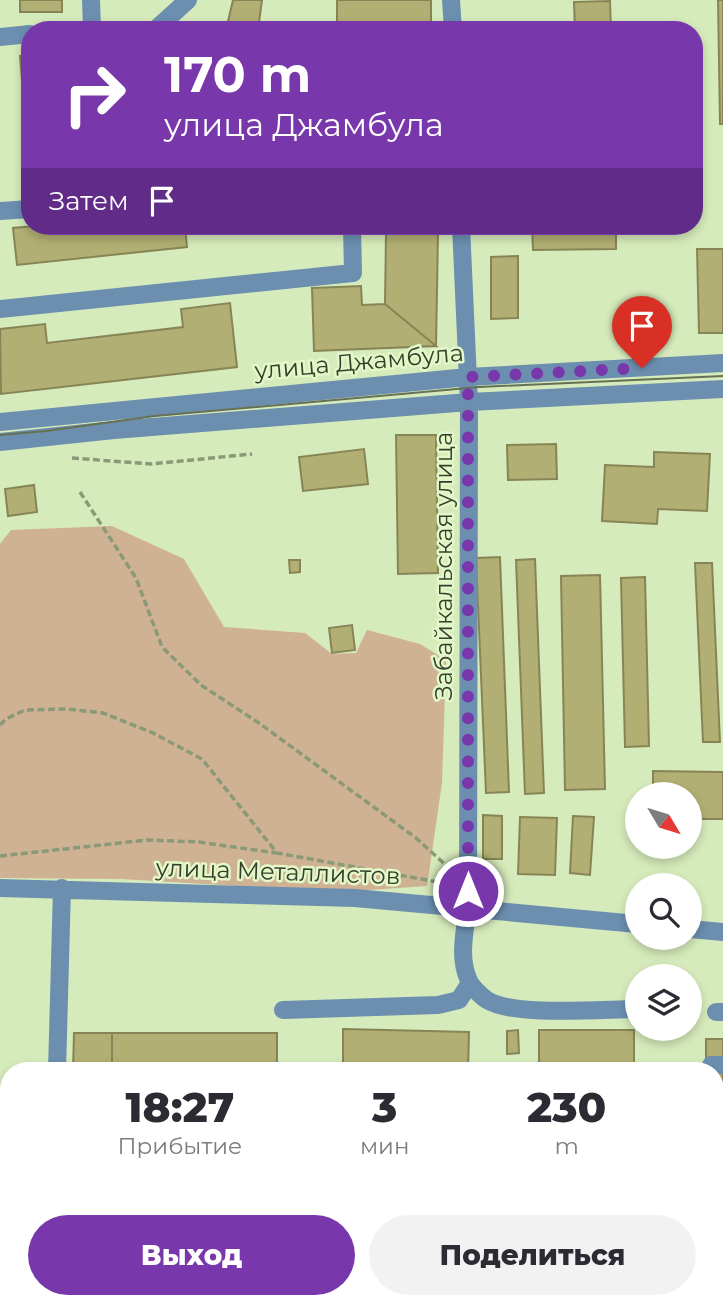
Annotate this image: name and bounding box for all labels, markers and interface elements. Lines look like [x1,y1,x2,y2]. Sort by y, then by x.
text: 170 m [164,45,311,104]
icon: right [49,49,140,140]
text: улица Джамбула [164,105,444,144]
icon: arrive [143,182,181,220]
text: Затем [49,185,129,217]
pin [612,296,672,368]
icon: arrive [623,307,661,345]
street label: улица Джамбула [252,338,465,385]
street label: Забайкальская улица [429,432,458,700]
north arrow [625,782,702,859]
map controls [625,782,702,1041]
street label: улица Металлистов [154,853,401,890]
position arrow [431,854,505,928]
button: search [625,873,702,950]
button: layers [625,964,702,1041]
text: 18:27 [126,1081,234,1133]
text: 3 [372,1081,397,1133]
text: 230 [527,1081,606,1133]
text: Прибытие [118,1132,242,1160]
text: мин [360,1132,409,1160]
text: m [555,1132,579,1160]
button: Выход [28,1215,355,1295]
button: Поделиться [369,1215,696,1295]

